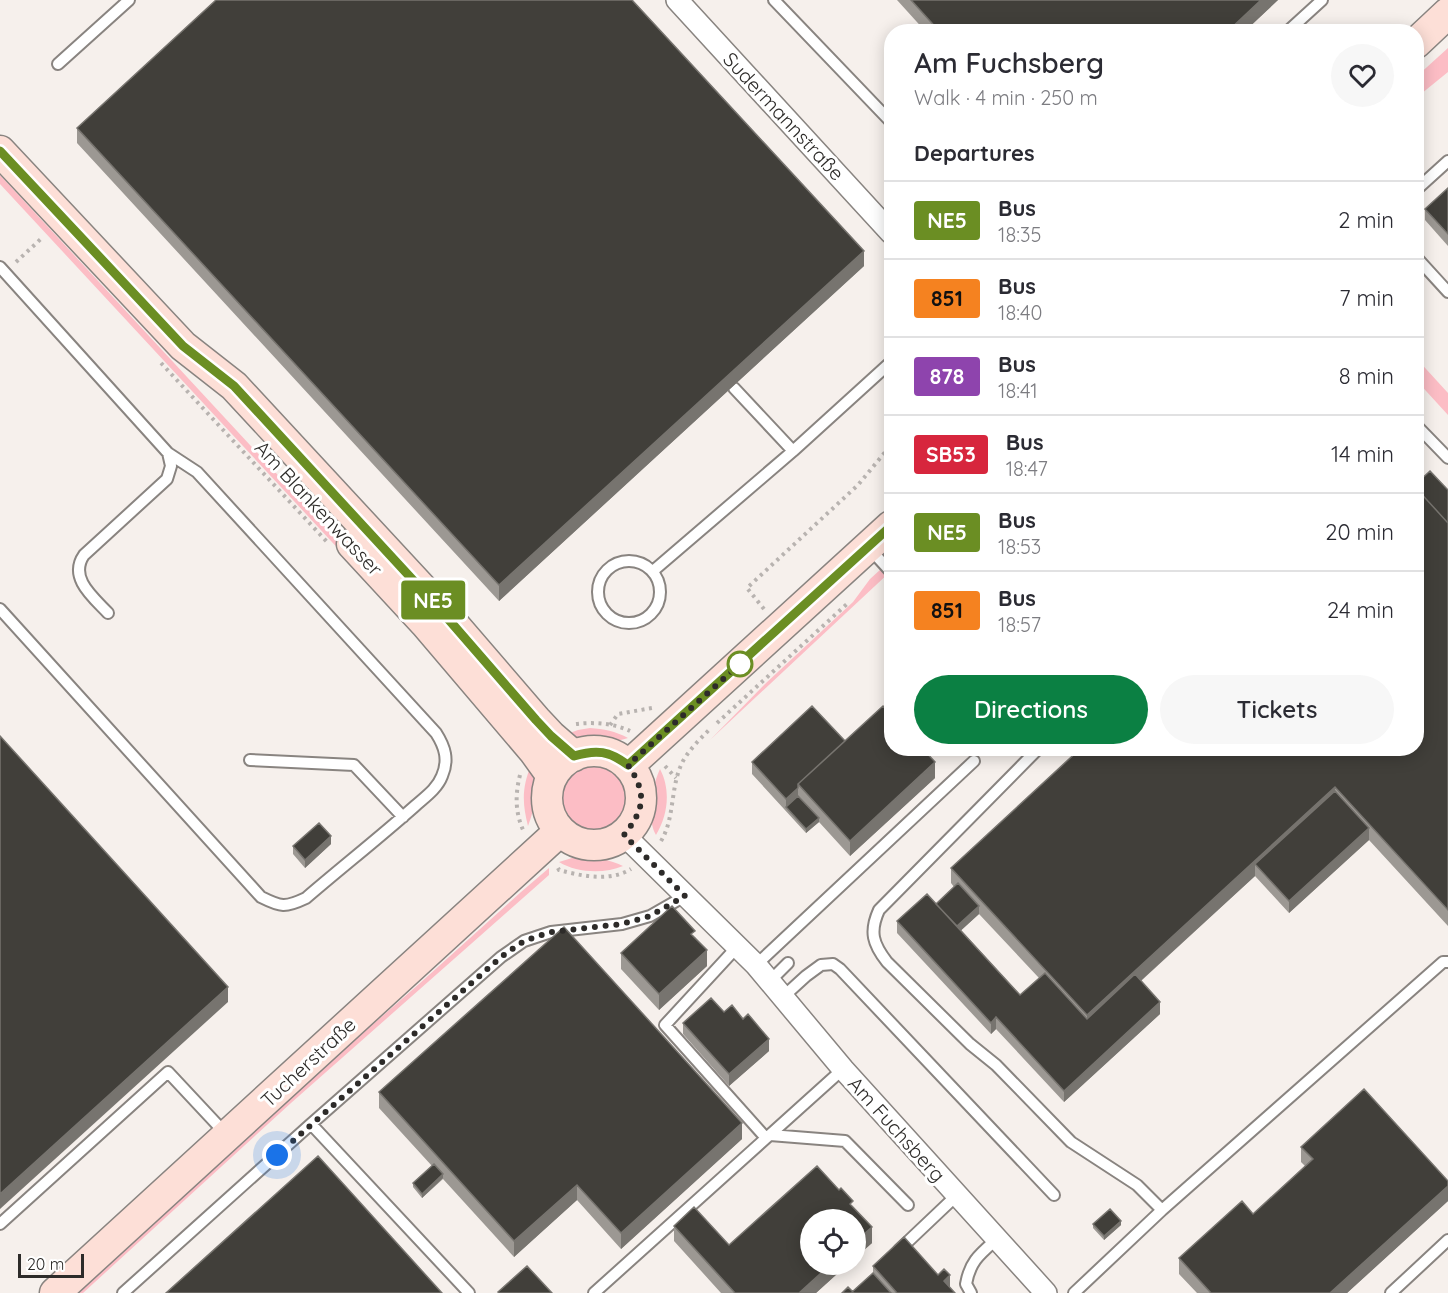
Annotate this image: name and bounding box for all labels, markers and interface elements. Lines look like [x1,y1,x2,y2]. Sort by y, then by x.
button: heart [1331,44,1394,107]
text: Am Fuchsberg [914,45,1104,80]
street label: Sudermannstraße [718,47,850,185]
text: Walk · 4 min · 250 m [914,85,1098,110]
text: Departures [914,139,1035,167]
text: Bus [998,194,1036,222]
text: 2 min [1338,206,1394,234]
text: NE5 [927,207,967,233]
text: 18:35 [998,222,1041,247]
text: Bus [998,272,1036,300]
text: 7 min [1339,284,1394,312]
text: 851 [931,285,963,311]
text: 18:40 [998,300,1042,325]
text: Bus [998,350,1036,378]
text: 8 min [1339,362,1394,390]
text: 878 [930,363,964,389]
text: 18:41 [998,378,1038,403]
text: Bus [1006,428,1044,456]
street label: Am Blankenwasser [250,435,388,581]
text: 14 min [1331,440,1394,468]
text: SB53 [926,441,976,467]
text: 18:47 [1006,456,1048,481]
text: Bus [998,506,1036,534]
text: 20 min [1325,518,1394,546]
text: NE5 [927,519,967,545]
text: 18:53 [998,534,1041,559]
line badge: NE5 [398,580,468,620]
text: Bus [998,584,1036,612]
text: NE5 [413,587,453,613]
text: 24 min [1327,596,1394,624]
text: 851 [931,597,963,623]
text: 18:57 [998,612,1041,637]
unlabelled marker [727,651,753,677]
button: Directions [914,675,1148,744]
button: Tickets [1160,675,1394,744]
street label: Tucherstraße [255,1012,361,1112]
street label: Am Fuchsberg [843,1071,951,1187]
your location [262,1140,292,1170]
map controls [800,1209,866,1275]
button: locate [800,1209,866,1275]
scale bar [18,1251,84,1278]
text: 20 m [27,1254,64,1274]

